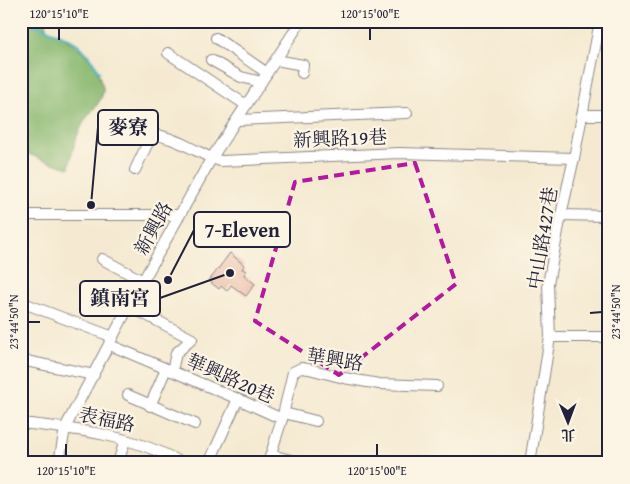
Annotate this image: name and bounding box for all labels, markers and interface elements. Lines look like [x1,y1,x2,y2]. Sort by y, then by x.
text: 120°15'10"E [29,5,89,22]
text: 120°15'00"E [340,5,400,22]
callout: 麥寮 [98,110,158,145]
text: 麥寮 [108,112,148,141]
street label: 新興路19巷 [292,122,388,154]
street label: 中山路427巷 [520,185,564,291]
street label: 新興路 [127,196,179,260]
callout: 7-Eleven [194,212,290,247]
text: 7-Eleven [204,215,280,244]
callout: 鎮南宮 [80,281,160,316]
text: 鎮南宮 [90,283,150,312]
text: 23°44'50"N [607,284,624,340]
text: 23°44'50"N [5,294,22,350]
street label: 華興路 [305,341,365,377]
street label: 華興路20巷 [182,346,280,410]
north arrow [542,396,592,446]
street label: 表福路 [76,399,138,439]
text: 北 [561,425,575,445]
text: 120°15'10"E [36,462,96,479]
text: 120°15'00"E [347,462,407,479]

